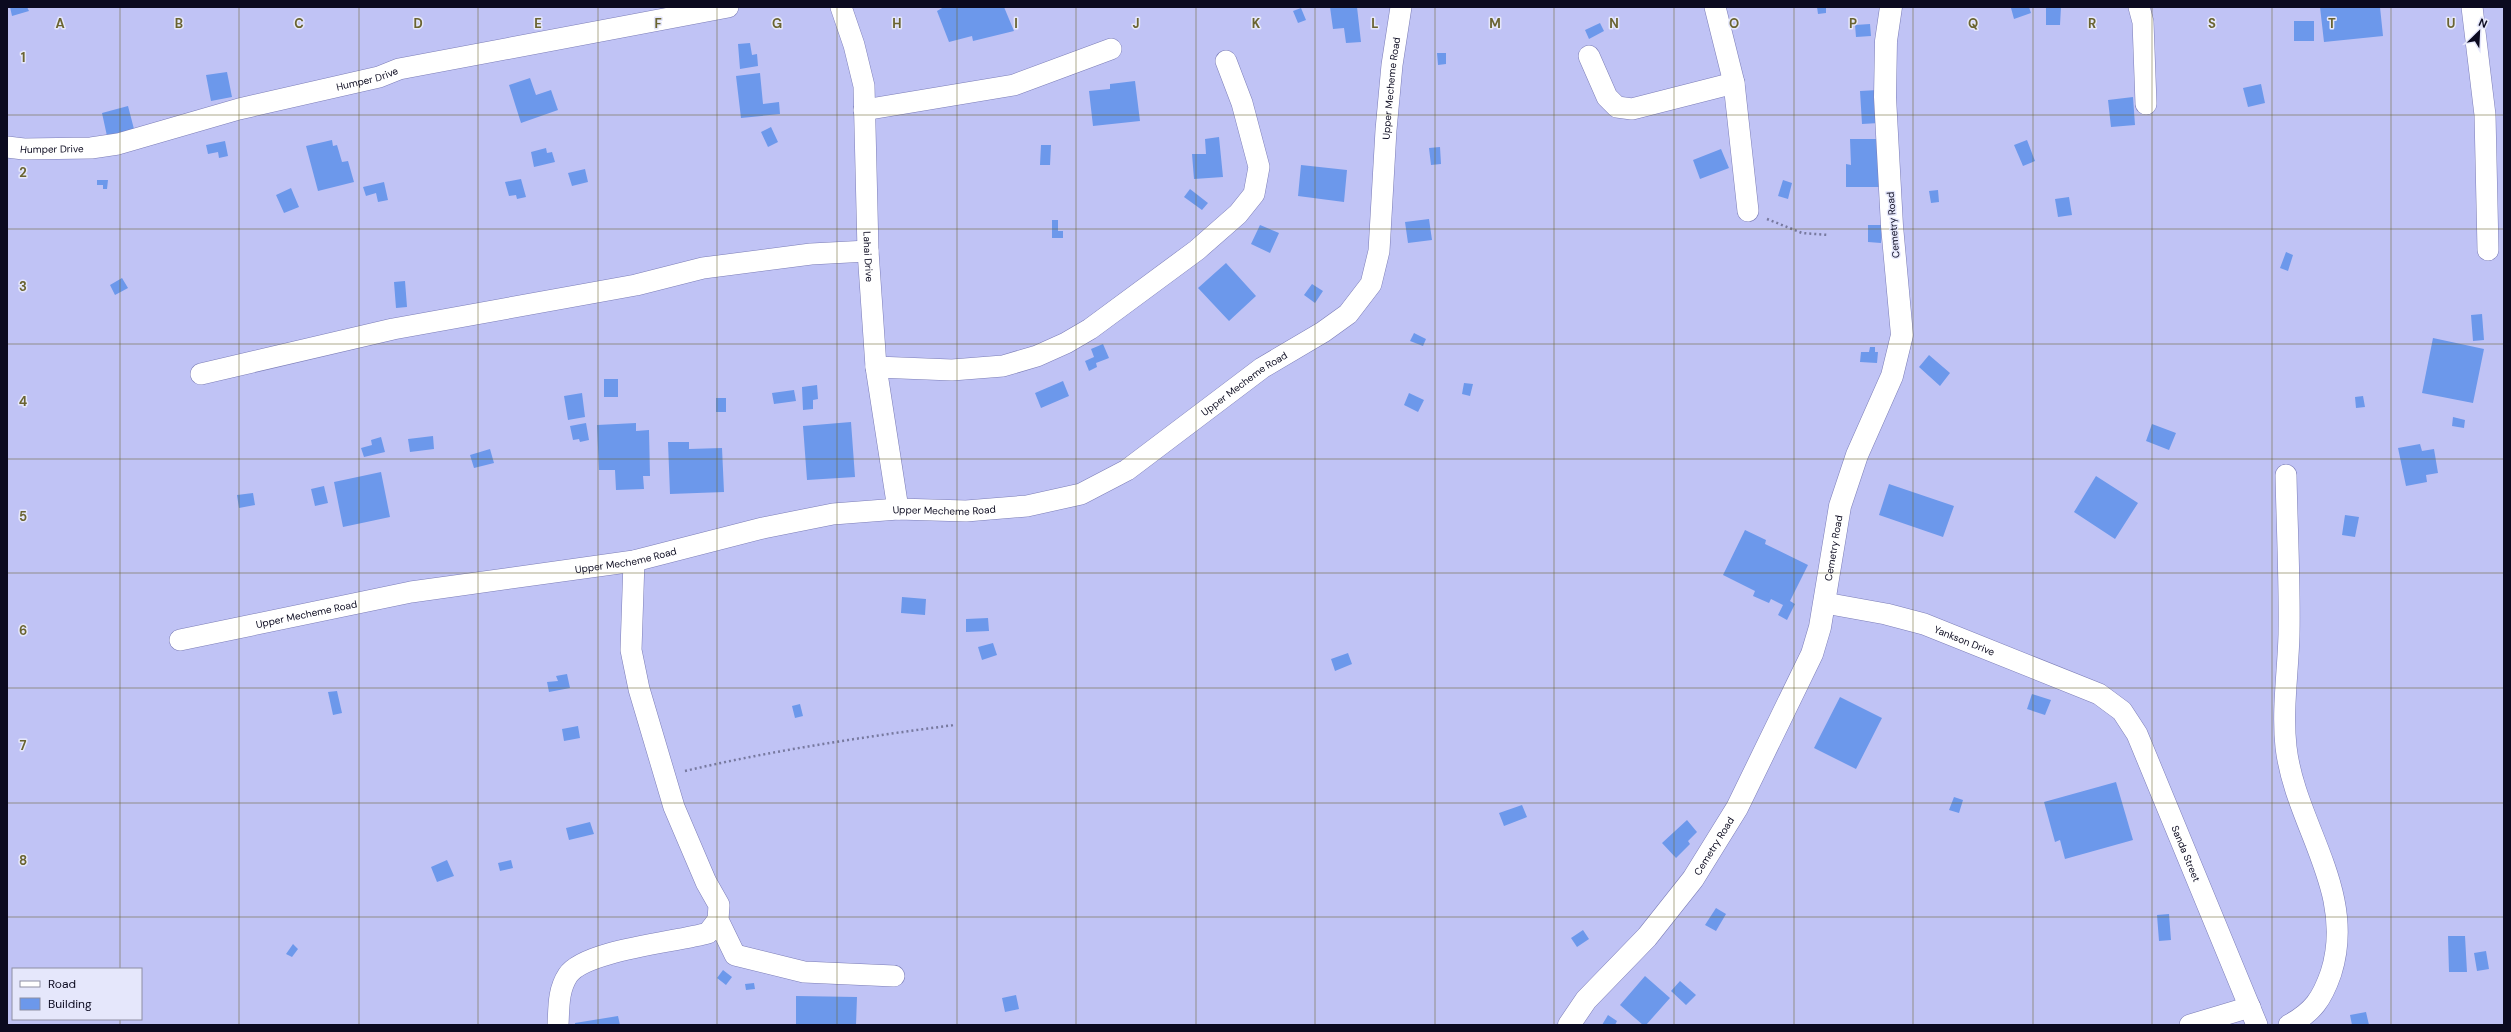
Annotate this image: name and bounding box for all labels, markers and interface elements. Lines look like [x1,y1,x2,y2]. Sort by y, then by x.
north arrow [2459,12,2499,52]
text: A [55,15,65,32]
text: B [175,15,183,32]
text: C [294,15,304,32]
text: D [413,15,423,32]
text: E [534,15,542,32]
text: F [654,15,662,32]
text: G [772,15,782,32]
text: H [892,15,902,32]
text: I [1014,15,1018,32]
text: J [1132,15,1140,32]
text: K [1252,15,1261,32]
text: L [1371,15,1379,32]
text: M [1489,15,1501,32]
text: N [1609,15,1619,32]
text: O [1729,15,1739,32]
text: P [1849,15,1857,32]
text: Q [1968,15,1978,32]
text: R [2088,15,2096,32]
text: S [2208,15,2216,32]
text: T [2328,15,2336,32]
text: U [2447,15,2456,32]
text: N [2477,15,2490,31]
street label: Upper Mecheme Road [1379,36,1403,140]
text: 1 [21,49,25,66]
street label: Humper Drive [335,64,400,93]
street label: Humper Drive [19,142,84,156]
text: 2 [19,164,27,181]
street label: Cemetry Road [1884,191,1902,259]
street label: Lahai Drive [861,231,877,283]
text: 3 [19,278,27,295]
street label: Upper Mecheme Road [1198,348,1289,418]
text: 4 [19,393,27,410]
street label: Upper Mecheme Road [892,502,996,518]
text: 5 [19,508,27,525]
street label: Cemetry Road [1821,514,1845,582]
street label: Upper Mecheme Road [574,544,678,576]
street label: Upper Mecheme Road [255,597,358,631]
text: 6 [19,622,27,639]
street label: Yankson Drive [1932,622,1997,658]
text: 7 [20,737,27,754]
street label: Cemetry Road [1691,814,1737,877]
street label: Sanda Street [2169,823,2204,884]
text: 8 [19,852,27,869]
legend [12,968,142,1020]
text: Road [48,976,76,992]
text: Building [48,996,92,1012]

